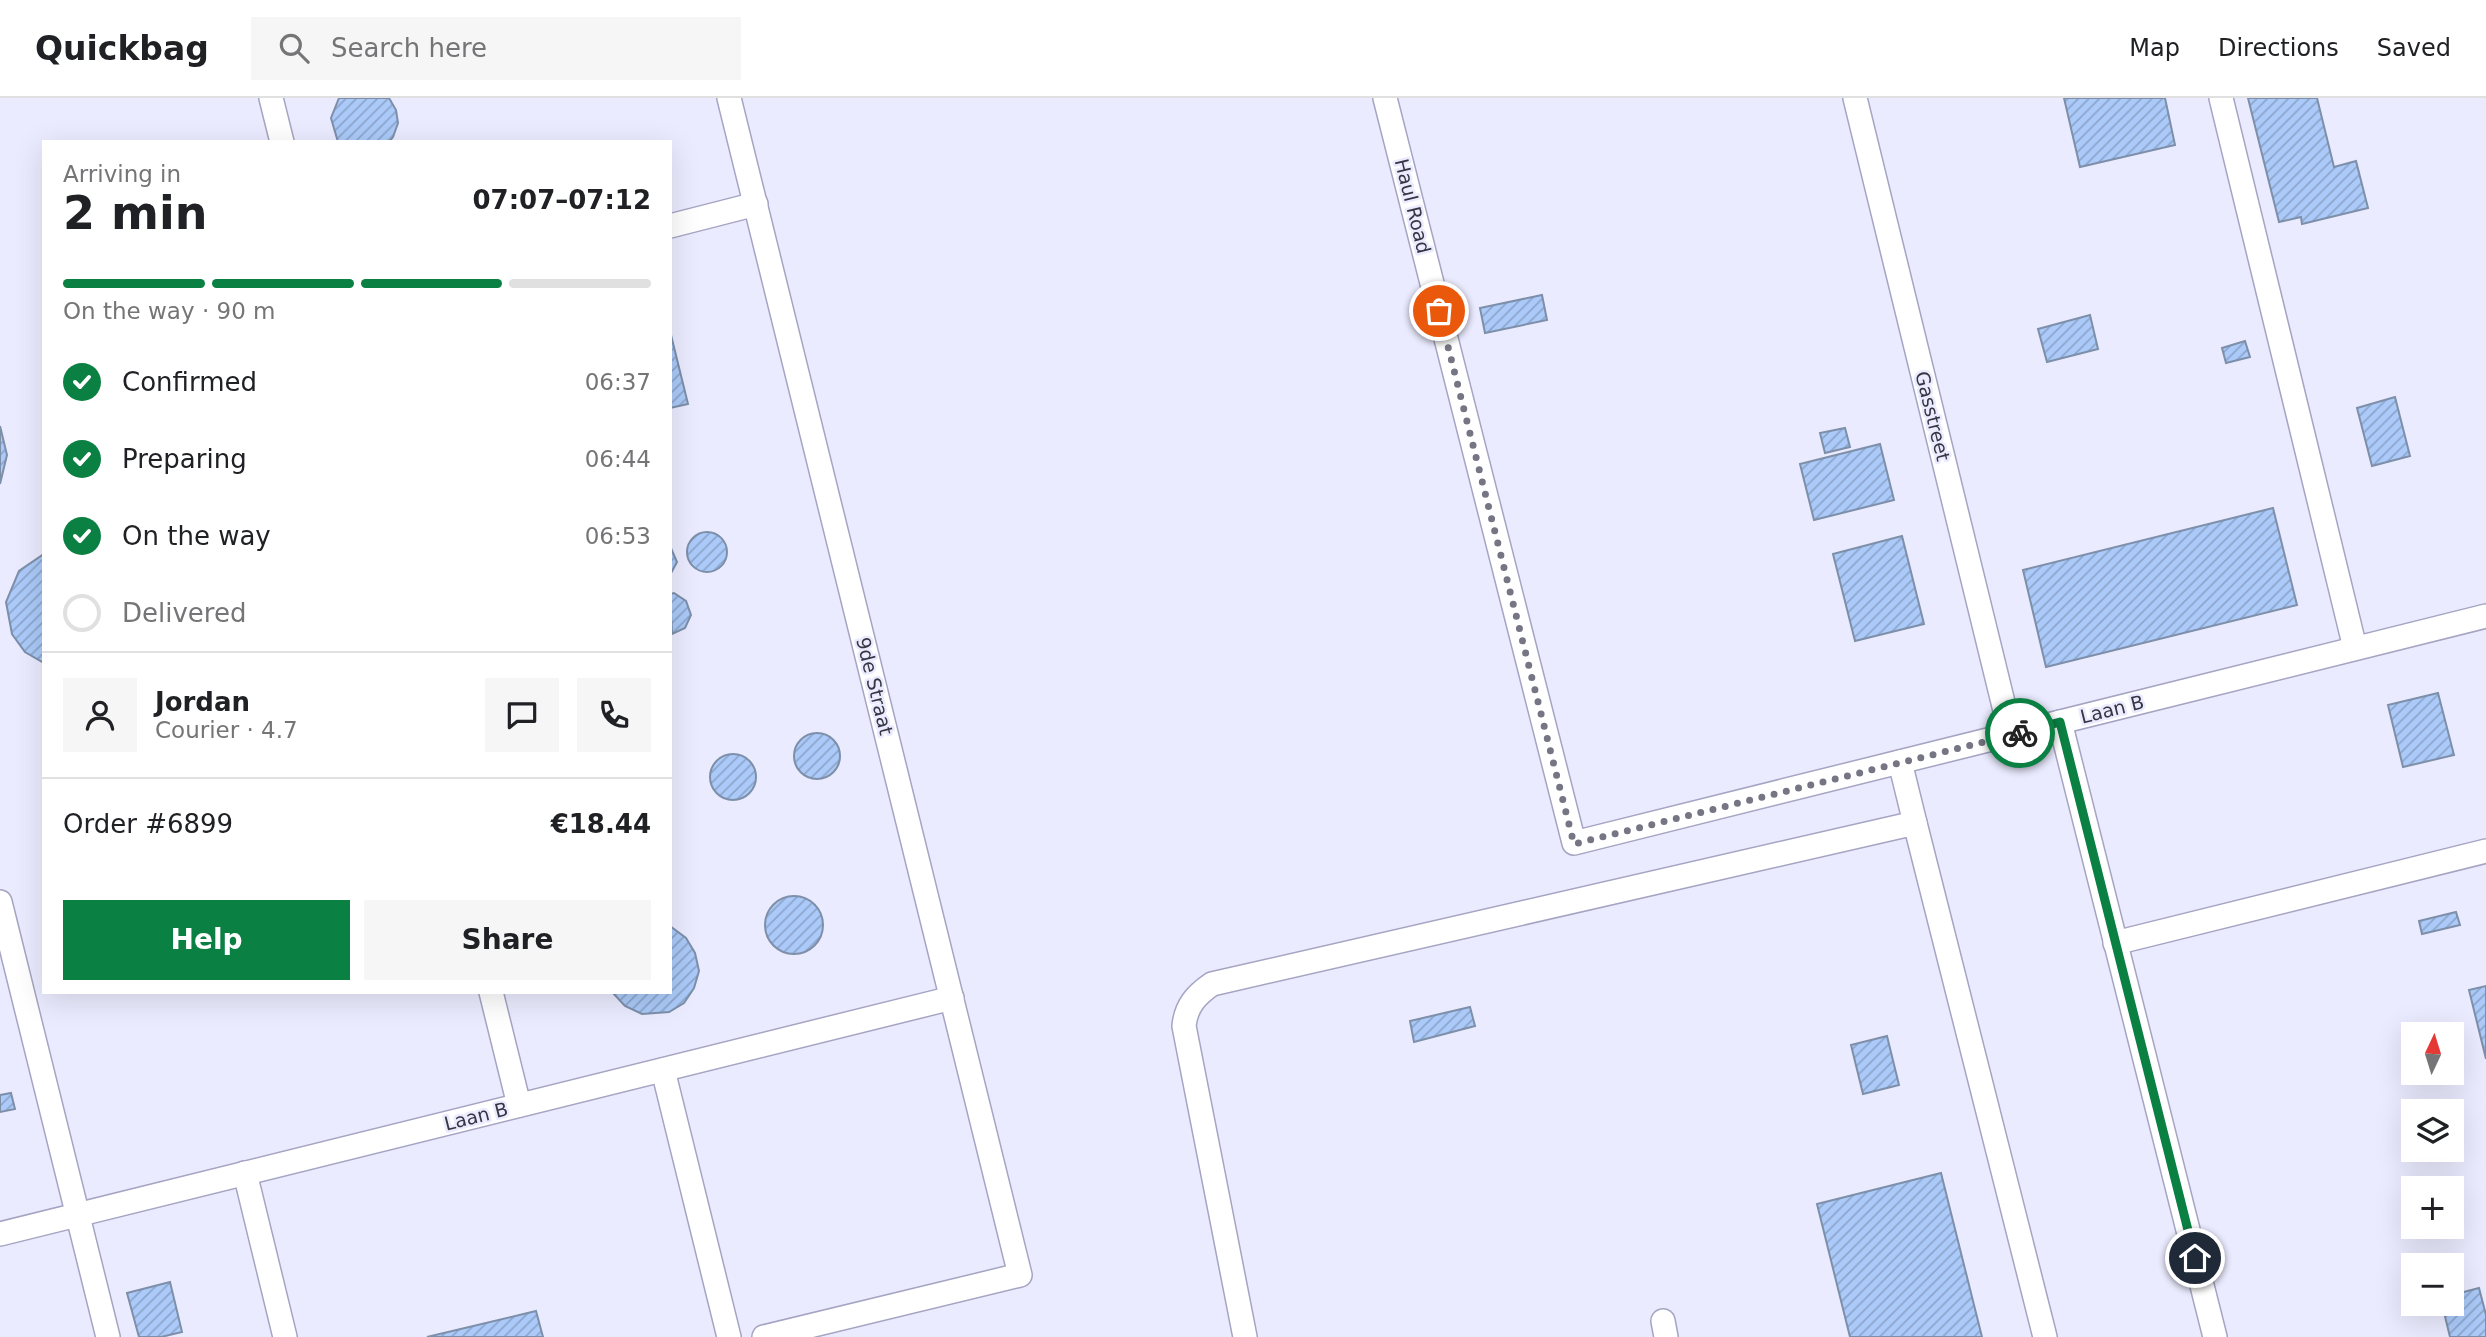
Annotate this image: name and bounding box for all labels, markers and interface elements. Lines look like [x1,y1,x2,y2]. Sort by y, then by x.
search box [251,17,741,80]
text: Quickbag [35,29,209,68]
icon: search [275,29,313,67]
text: Search here [331,33,487,63]
text: Map [2129,34,2180,62]
text: Directions [2218,34,2339,62]
text: Saved [2377,34,2451,62]
street label: Haul Road [1391,156,1435,256]
text: Arriving in [63,161,181,187]
text: 07:07–07:12 [472,185,651,215]
text: 2 min [63,186,207,240]
pin [1409,281,1469,341]
icon: bag [1420,292,1458,330]
text: On the way · 90 m [63,298,275,324]
icon: check [63,363,101,401]
text: Confirmed [122,367,257,397]
text: 06:37 [585,369,651,395]
street label: Gasstreet [1911,369,1955,463]
icon: check [63,440,101,478]
text: Preparing [122,444,247,474]
text: 06:44 [585,446,651,472]
icon: check [63,517,101,555]
text: On the way [122,521,271,551]
text: 06:53 [585,523,651,549]
text: Delivered [122,598,246,628]
street label: 9de Straat [852,635,898,737]
button: person [63,678,137,752]
button: chat [485,678,559,752]
button: phone [577,678,651,752]
text: Jordan [155,687,250,717]
street label: Laan B [2078,690,2146,728]
courier [1985,698,2055,768]
icon: bike [2001,714,2039,752]
text: Courier · 4.7 [155,717,298,743]
text: Order #6899 [63,809,233,839]
text: €18.44 [551,809,651,839]
button: Help [63,900,350,980]
button: Share [364,900,651,980]
north arrow [2401,1022,2464,1085]
map controls [2401,1022,2464,1316]
street label: Laan B [442,1097,510,1135]
button: layers [2401,1099,2464,1162]
button: + [2401,1176,2464,1239]
pin [2165,1228,2225,1288]
icon: home [2176,1239,2214,1277]
button: − [2401,1253,2464,1316]

